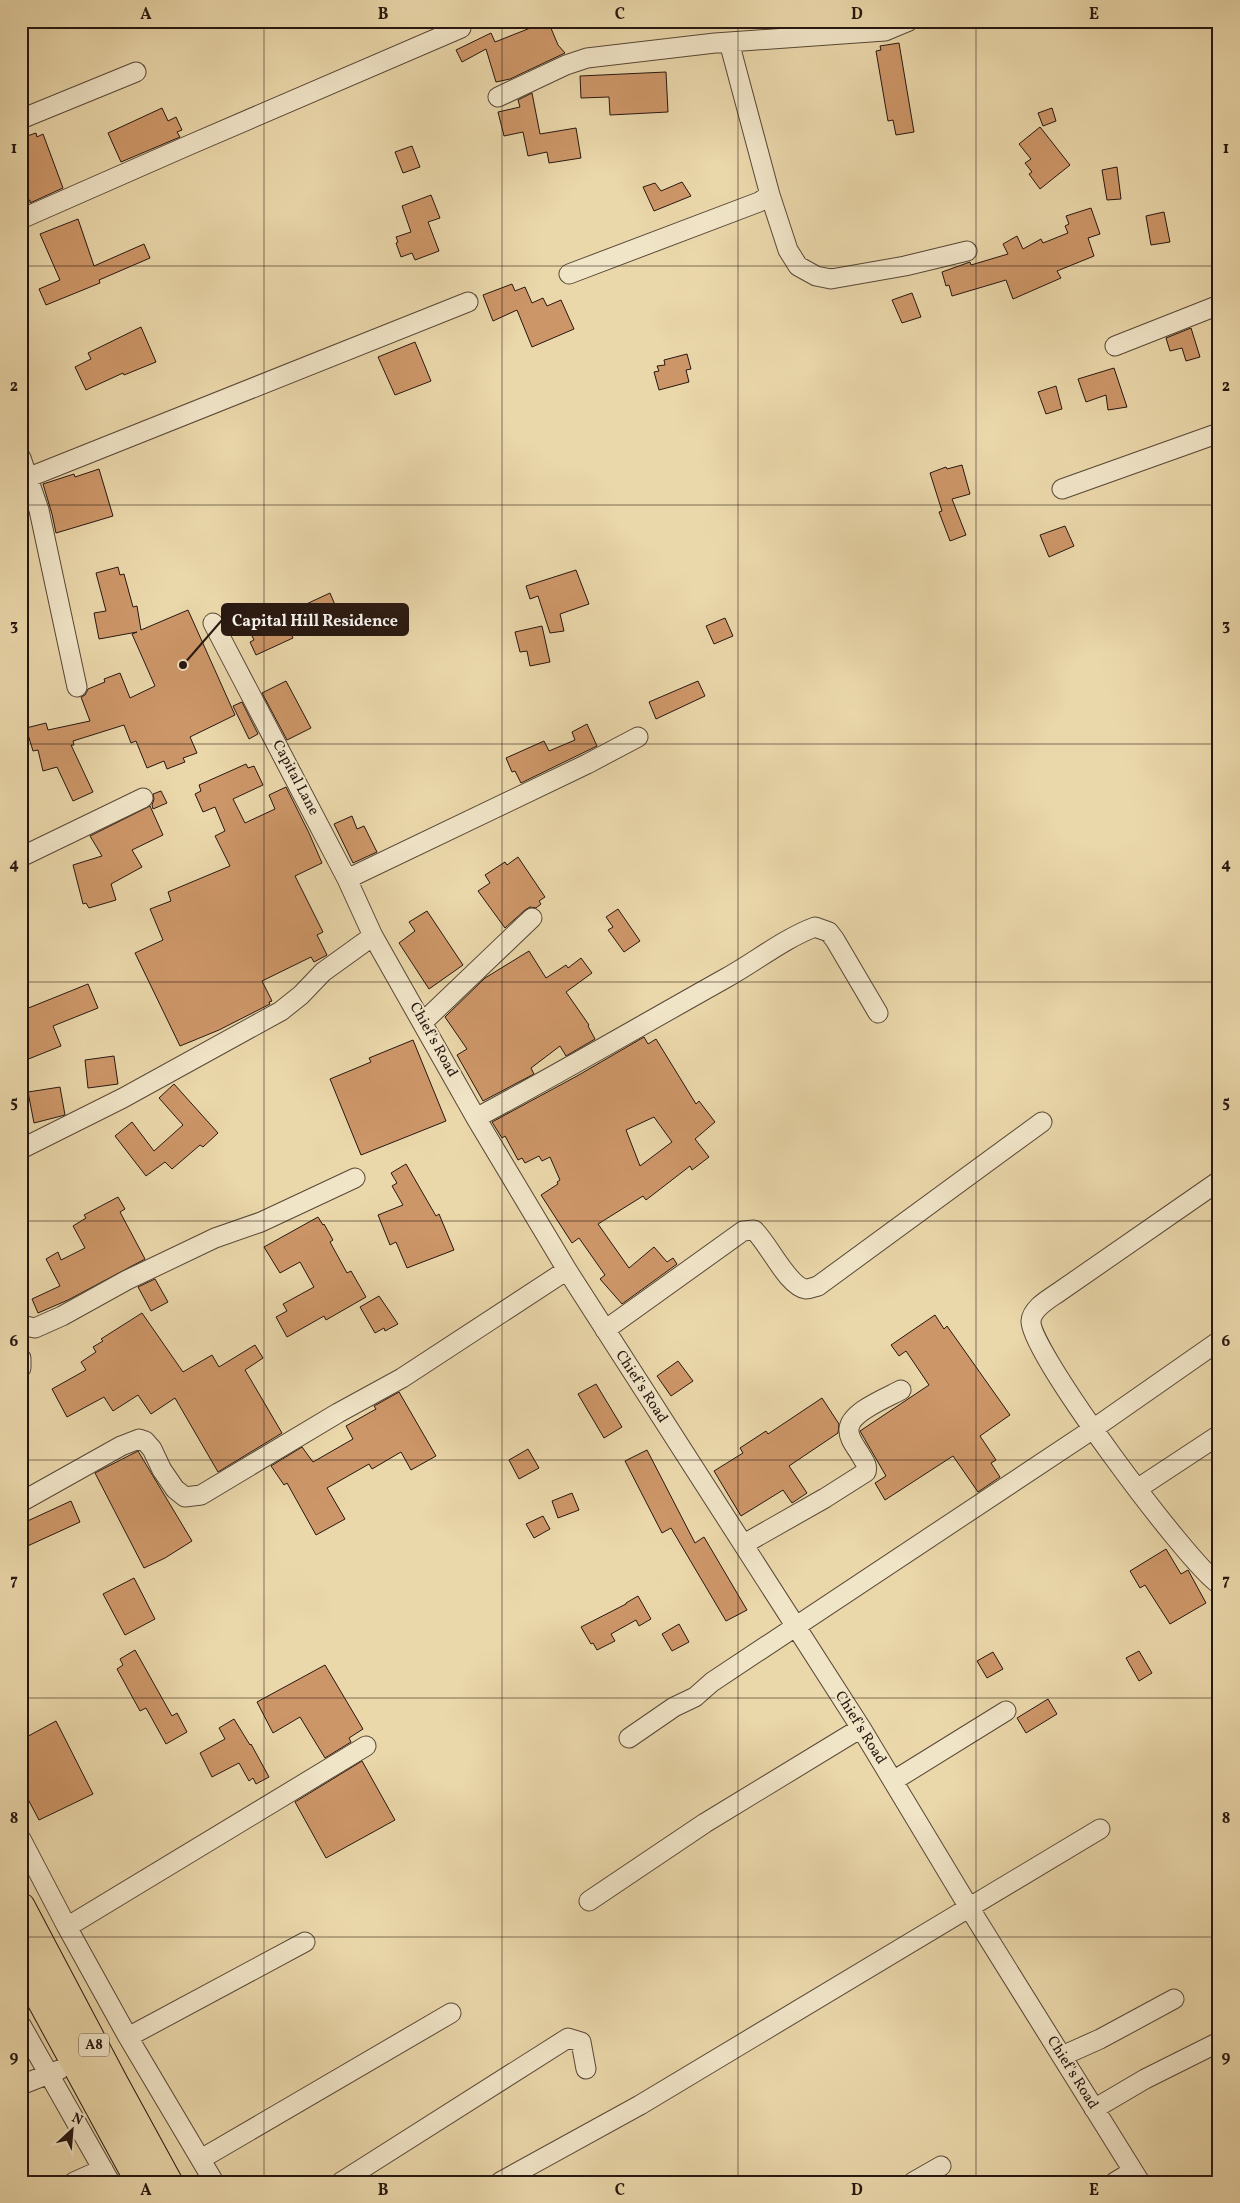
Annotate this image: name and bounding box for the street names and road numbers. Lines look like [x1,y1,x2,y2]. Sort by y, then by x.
street label: Capital Lane [266,737,324,819]
street label: Chief's Road [404,999,462,1081]
street label: Chief's Road [610,1347,672,1427]
street label: Chief's Road [829,1687,891,1769]
street label: Chief's Road [1041,2032,1103,2114]
road number: A8 [79,2034,109,2056]

